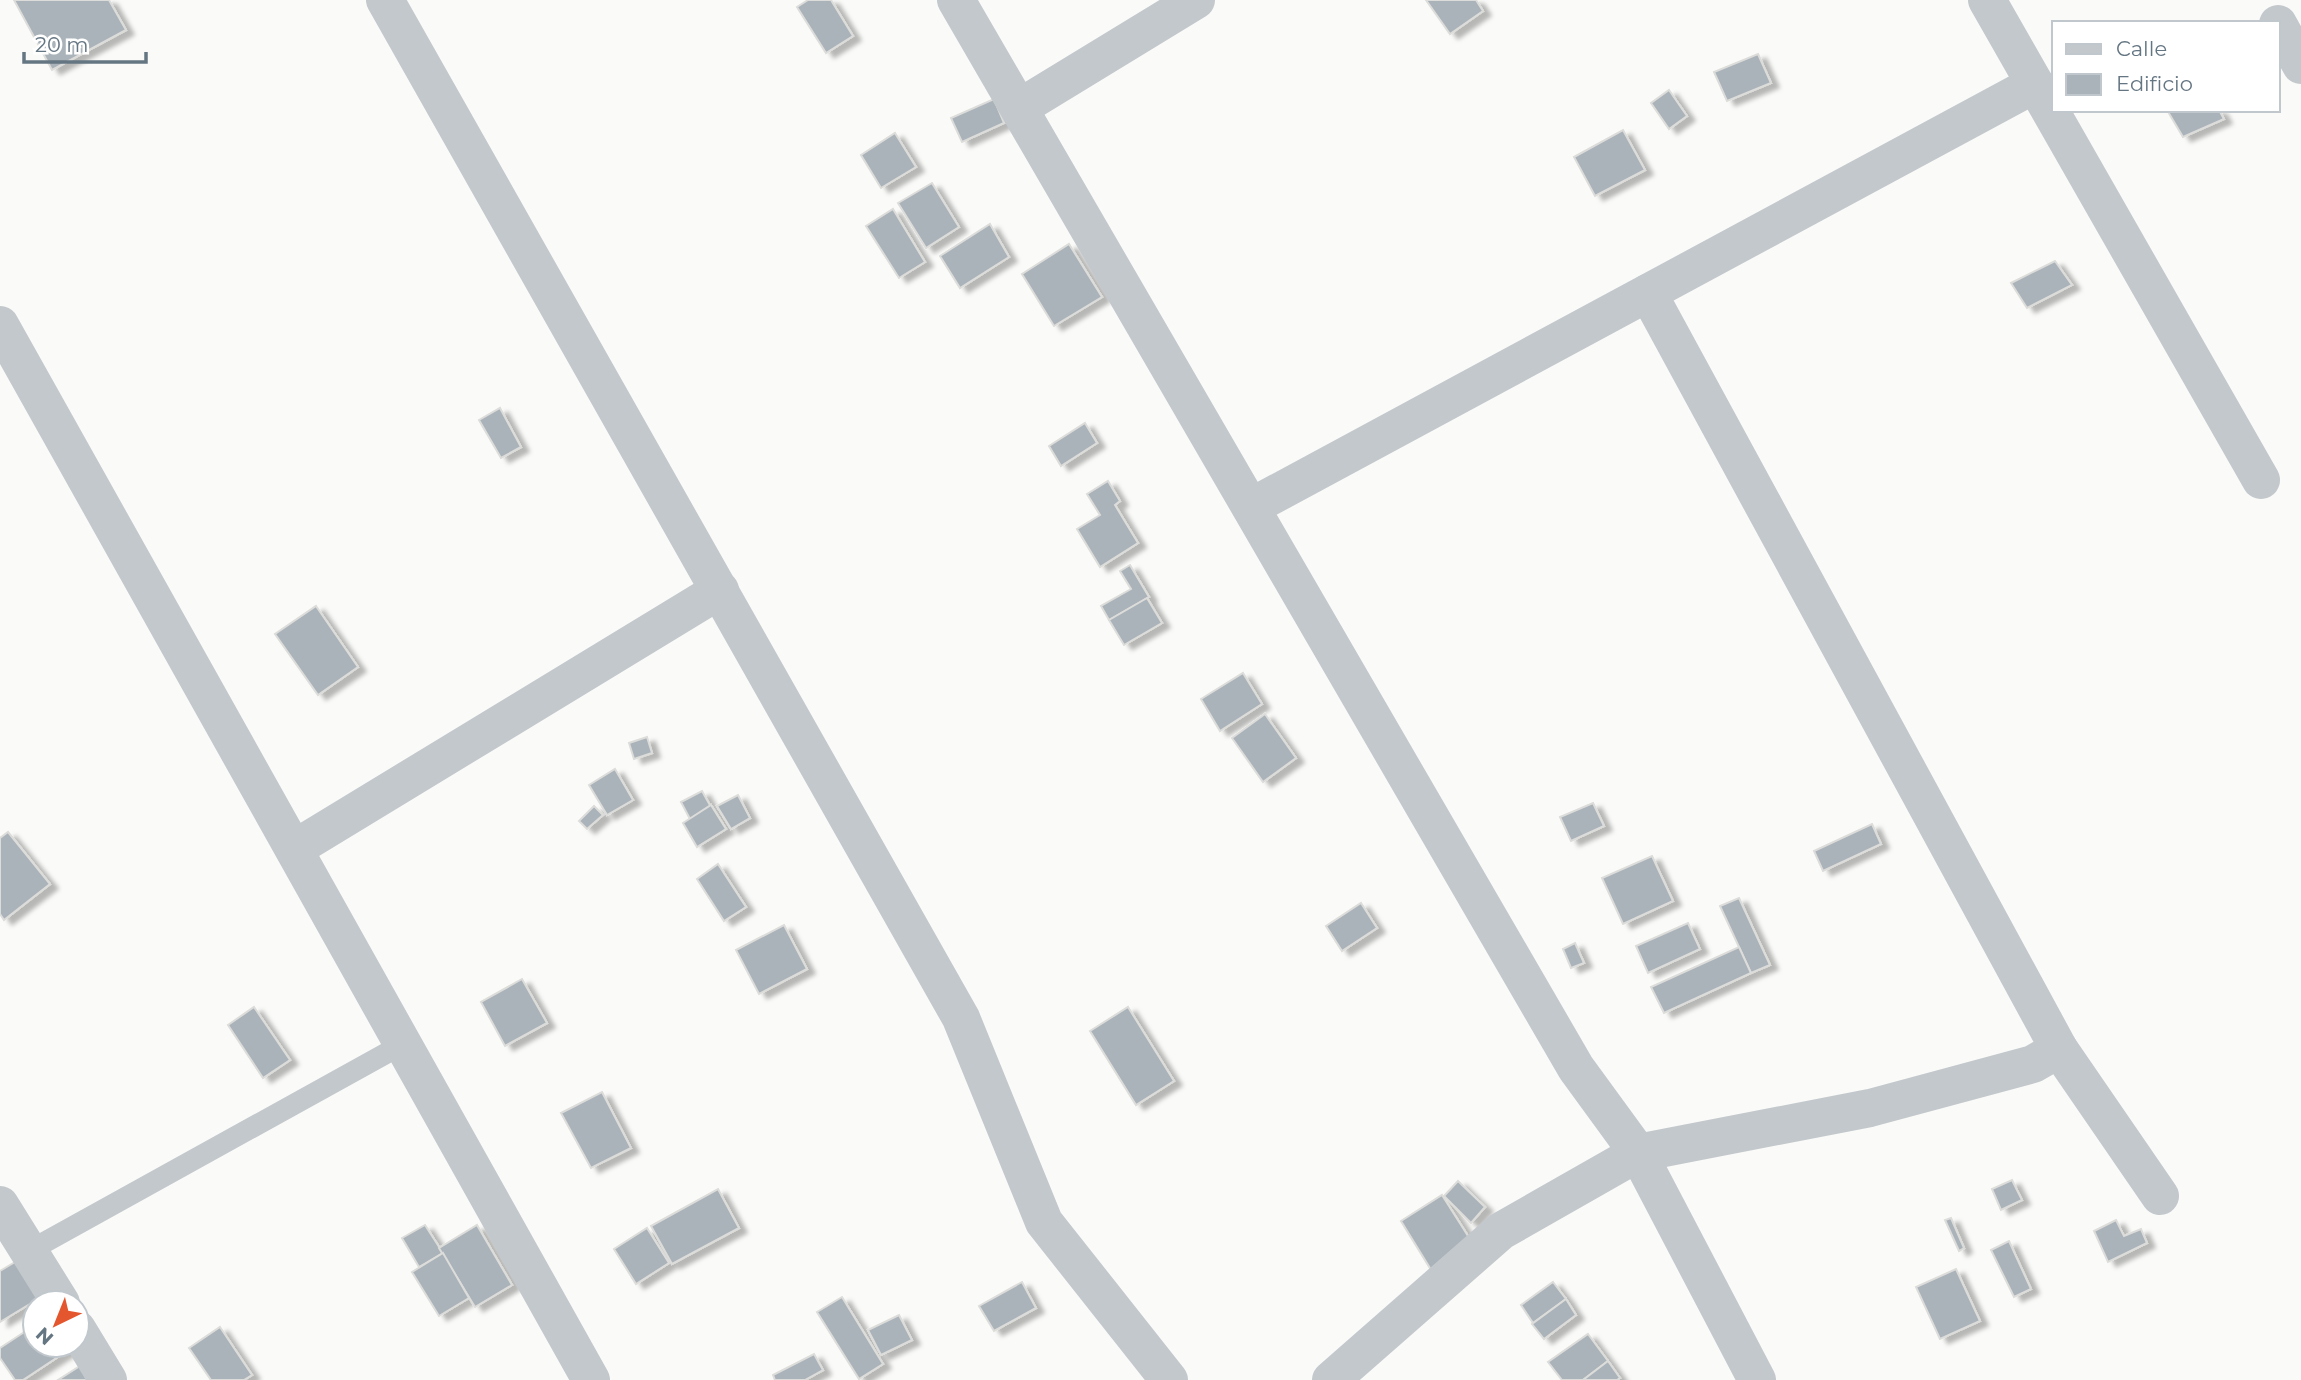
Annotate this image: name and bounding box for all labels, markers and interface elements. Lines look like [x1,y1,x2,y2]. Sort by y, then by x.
scale bar [24,21,147,65]
legend [2052,21,2280,112]
text: 20 m [35,32,89,57]
text: Calle [2116,36,2167,61]
text: Edificio [2116,71,2193,96]
north arrow [21,1289,91,1359]
text: N [31,1322,58,1350]

